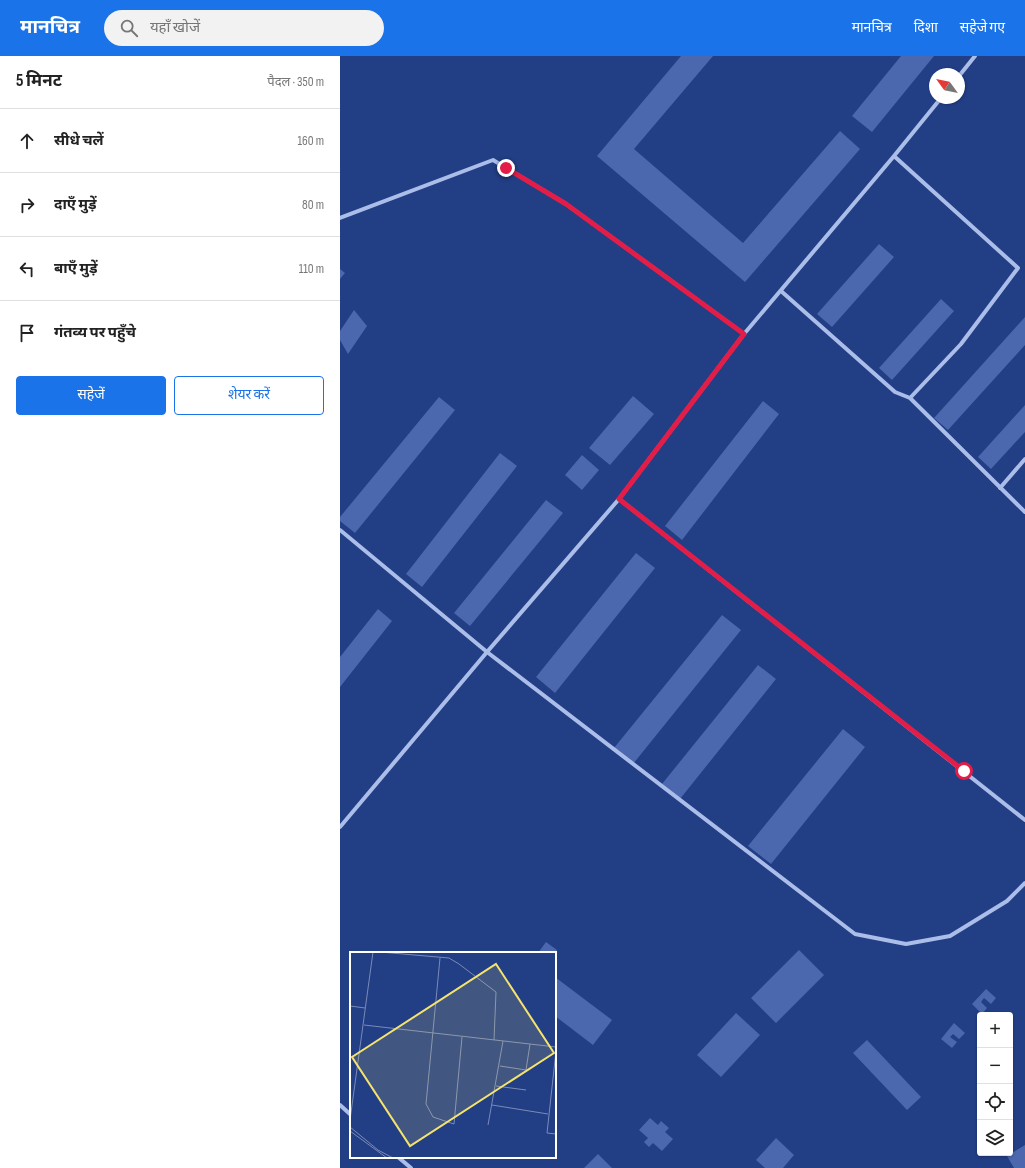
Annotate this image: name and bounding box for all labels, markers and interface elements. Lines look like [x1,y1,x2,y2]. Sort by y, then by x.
search box [104,10,384,46]
text: मानचित्र [20,16,80,39]
icon: search [118,17,140,39]
text: यहाँ खोजें [150,18,200,37]
text: मानचित्र [852,19,892,36]
text: दिशा [914,19,938,36]
text: सहेजे गए [960,19,1005,36]
north arrow [929,68,965,104]
text: 5 मिनट [16,71,62,91]
text: पैदल · 350 m [267,74,324,90]
icon: ahead [16,130,38,152]
text: सीधे चलें [54,131,104,150]
text: 160 m [298,133,324,149]
route end [497,159,515,177]
icon: right [16,194,38,216]
text: दाएँ मुड़ें [54,195,97,214]
text: 80 m [302,197,324,213]
icon: left [16,258,38,280]
text: बाएँ मुड़ें [54,259,97,278]
text: 110 m [299,261,324,277]
icon: arrive [16,322,38,344]
text: गंतव्य पर पहुँचे [54,323,136,342]
button: सहेजें [16,376,166,415]
button: शेयर करें [174,376,324,415]
route start [955,762,973,780]
inset map [350,952,556,1158]
map controls [977,1012,1013,1156]
button: + [977,1012,1013,1048]
button: − [977,1048,1013,1084]
button: locate [977,1084,1013,1120]
button: layers [977,1120,1013,1156]

